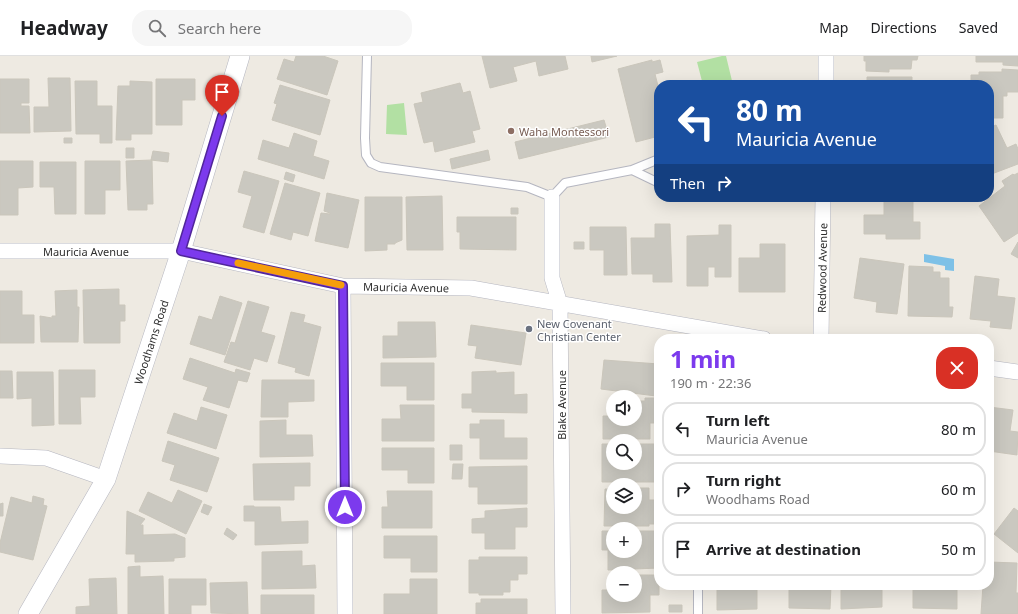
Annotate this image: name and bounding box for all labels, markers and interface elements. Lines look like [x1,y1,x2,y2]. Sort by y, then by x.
search box [132,10,412,46]
text: Headway [20,15,108,41]
icon: search [146,17,168,39]
text: Search here [178,18,261,38]
text: Map [819,18,848,37]
text: Directions [870,18,937,37]
text: Saved [959,18,998,37]
pin [205,75,239,116]
icon: arrive [211,81,233,103]
text: 80 m [736,91,803,129]
icon: left [670,96,722,148]
place label: Waha Montessori [519,124,609,139]
marker: Waha Montessori [506,126,516,136]
text: Mauricia Avenue [736,127,877,151]
icon: right [713,172,735,194]
text: Then [670,173,705,193]
street label: Redwood Avenue [814,223,830,313]
street label: Mauricia Avenue [43,244,129,259]
street label: Mauricia Avenue [363,279,449,295]
street label: Woodhams Road [130,298,172,386]
place label: New Covenant Christian Center [537,316,621,344]
marker: New Covenant Christian Center [524,324,534,334]
text: 1 min [670,342,736,375]
button: close [936,347,978,389]
street label: Blake Avenue [554,370,569,440]
text: 190 m · 22:36 [670,374,751,392]
map controls [606,390,642,602]
button: sound [606,390,642,426]
text: Turn left [706,410,770,430]
icon: left [672,418,694,440]
text: 80 m [941,419,976,439]
text: Mauricia Avenue [706,430,808,448]
button: search [606,434,642,470]
text: Turn right [706,470,781,490]
button: layers [606,478,642,514]
icon: right [672,478,694,500]
text: 60 m [941,479,976,499]
position arrow [324,486,366,528]
text: Woodhams Road [706,490,810,508]
button: + [606,522,642,558]
icon: arrive [672,538,694,560]
text: Arrive at destination [706,539,861,559]
text: 50 m [941,539,976,559]
button: − [606,566,642,602]

